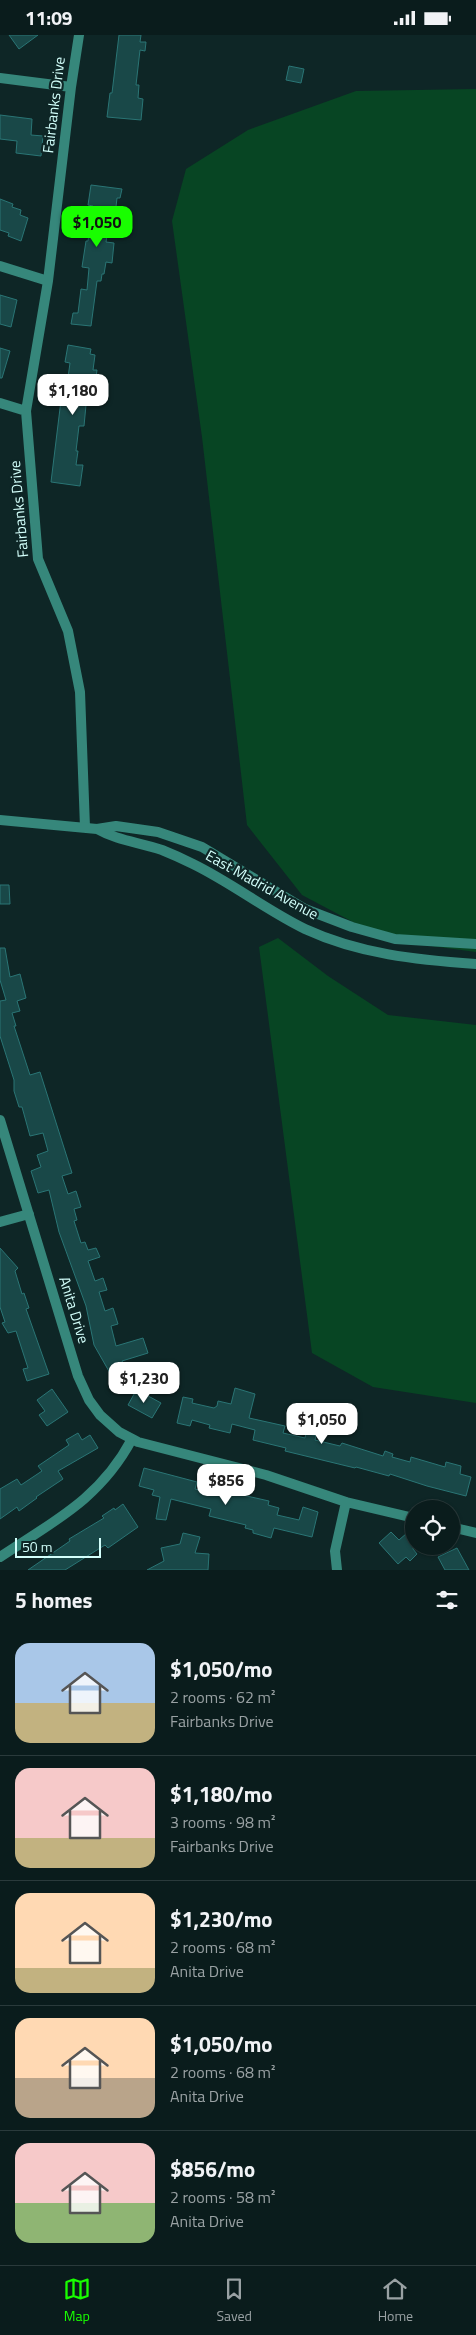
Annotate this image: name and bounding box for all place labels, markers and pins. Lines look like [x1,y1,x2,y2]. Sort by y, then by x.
pin: $1,050 [56,205,138,248]
pin: $1,180 [32,373,114,416]
pin: $1,230 [103,1361,185,1404]
pin: $1,050 [281,1403,363,1445]
pin: $856 [196,1463,256,1506]

